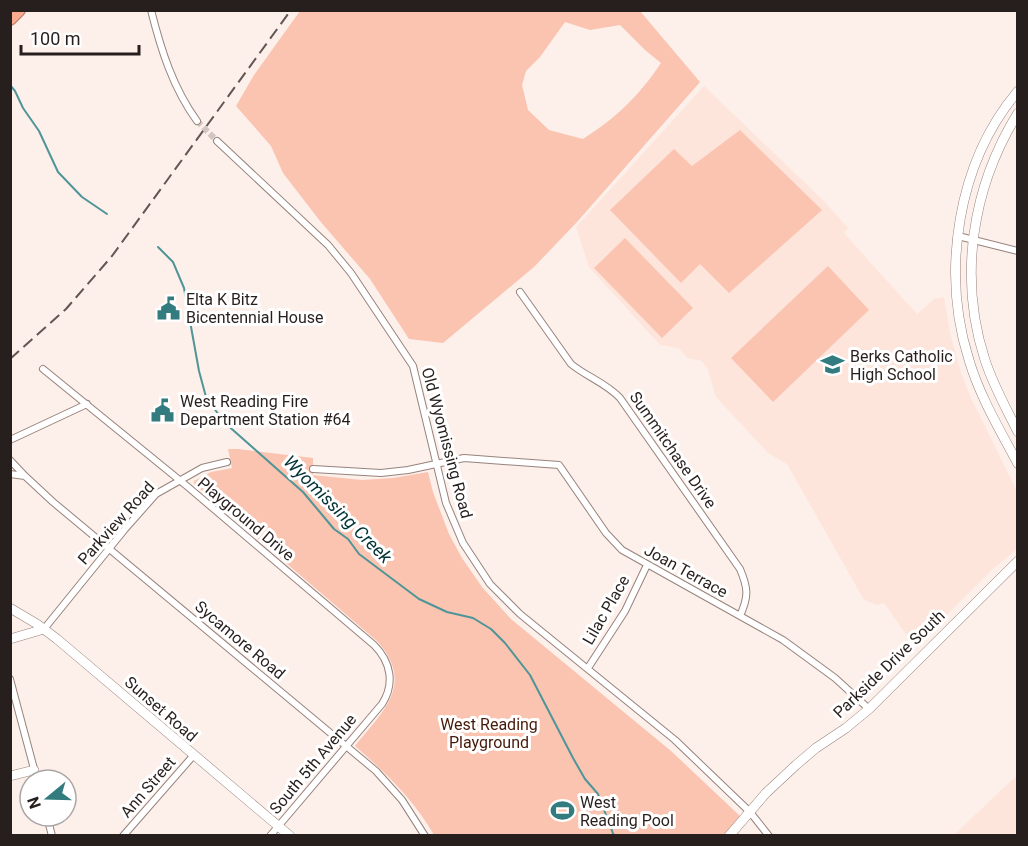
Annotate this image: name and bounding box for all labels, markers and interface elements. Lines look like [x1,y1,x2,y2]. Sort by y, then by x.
scale bar [21,18,140,56]
text: 100 m [30,28,81,49]
place label: Elta K Bitz Bicentennial House [186,290,324,327]
public building icon: Elta K Bitz Bicentennial House [155,295,181,321]
place label: Berks Catholic High School [850,347,953,384]
school or university icon: Berks Catholic High School [819,352,845,378]
street label: Old Wyomissing Road [418,365,476,521]
street label: Summitchase Drive [626,388,720,512]
place label: West Reading Fire Department Station #64 [180,392,351,429]
public building icon: West Reading Fire Department Station #64 [149,397,175,423]
water label: Wyomissing Creek [280,451,397,568]
street label: Playground Drive [194,473,298,565]
street label: Parkview Road [74,478,158,568]
street label: Joan Terrace [641,540,731,602]
street label: Lilac Place [579,572,633,648]
street label: Sycamore Road [191,597,289,683]
street label: Parkside Drive South [829,606,949,722]
street label: Sunset Road [121,672,201,746]
street label: South 5th Avenue [266,710,360,818]
park label: West Reading Playground [440,715,538,752]
street label: Ann Street [116,753,180,821]
north arrow [18,768,78,828]
place label: West Reading Pool [580,793,674,830]
text: N [23,794,45,811]
sports icon: West Reading Pool [549,798,575,824]

